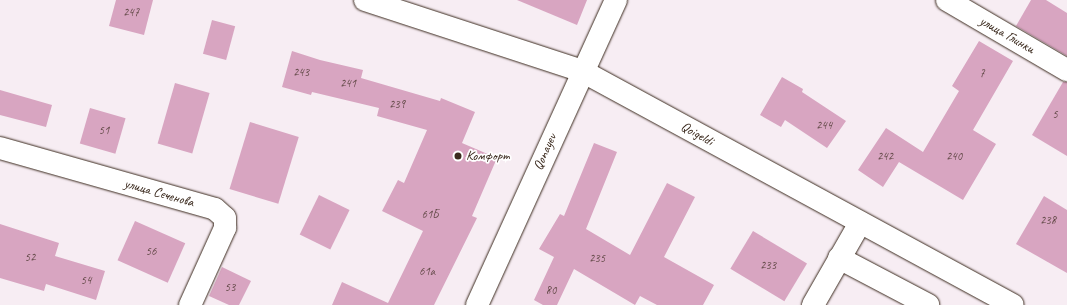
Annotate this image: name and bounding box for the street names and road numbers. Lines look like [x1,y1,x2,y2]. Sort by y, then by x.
street label: улица Глинки [976,12,1038,58]
street label: Qoigeldi [678,118,716,150]
street label: Qonayev [530,131,560,173]
street label: улица Сеченова [122,175,196,211]

